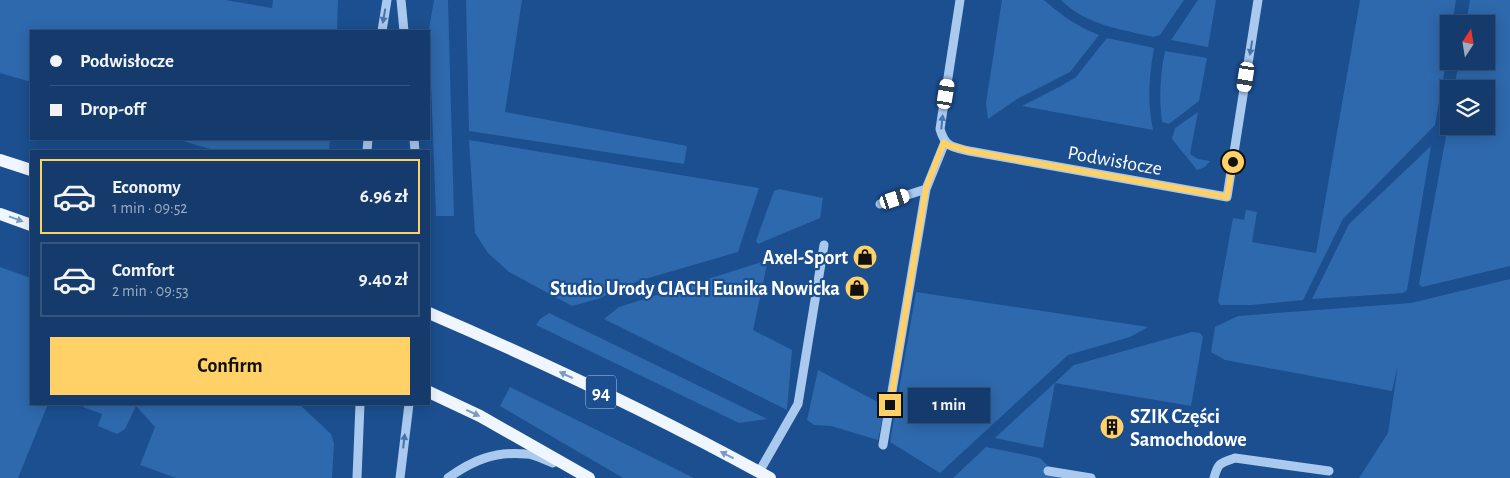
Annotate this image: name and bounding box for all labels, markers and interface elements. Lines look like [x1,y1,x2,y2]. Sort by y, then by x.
one-way arrow [380,8,388,24]
north arrow [1440,15,1495,70]
map controls [1440,15,1495,135]
one-way arrow [1246,41,1254,57]
text: Podwisłocze [80,52,174,71]
car [1236,61,1255,93]
car [936,78,955,110]
button: layers [1440,80,1495,135]
text: Drop-off [80,100,145,119]
one-way arrow [938,114,946,130]
street label: Podwisłocze [1066,143,1164,179]
route start [1222,151,1244,173]
icon: car [52,174,97,219]
text: Economy [112,178,181,197]
text: 6.96 zł [360,187,408,206]
car [878,187,911,211]
text: 1 min · 09:52 [112,200,188,216]
one-way arrow [8,216,23,223]
shop icon: Axel-Sport [852,244,878,270]
place label: Axel-Sport [763,248,848,268]
icon: car [52,257,97,302]
text: Comfort [112,261,174,280]
text: 9.40 zł [359,270,408,289]
shop icon: Studio Urody CIACH Eunika Nowicka [844,275,870,301]
place label: Studio Urody CIACH Eunika Nowicka [550,279,840,299]
text: 2 min · 09:53 [112,283,189,299]
button: Confirm [50,337,410,395]
one-way arrow [559,371,573,379]
road number: 94 [586,376,616,408]
callout: 1 min [908,388,990,422]
route end [879,394,901,416]
text: 1 min [932,397,966,413]
place label: SZIK Części Samochodowe [1130,407,1247,450]
one-way arrow [466,409,480,417]
building icon: SZIK Części Samochodowe [1099,414,1125,440]
one-way arrow [400,433,408,449]
one-way arrow [720,451,734,459]

